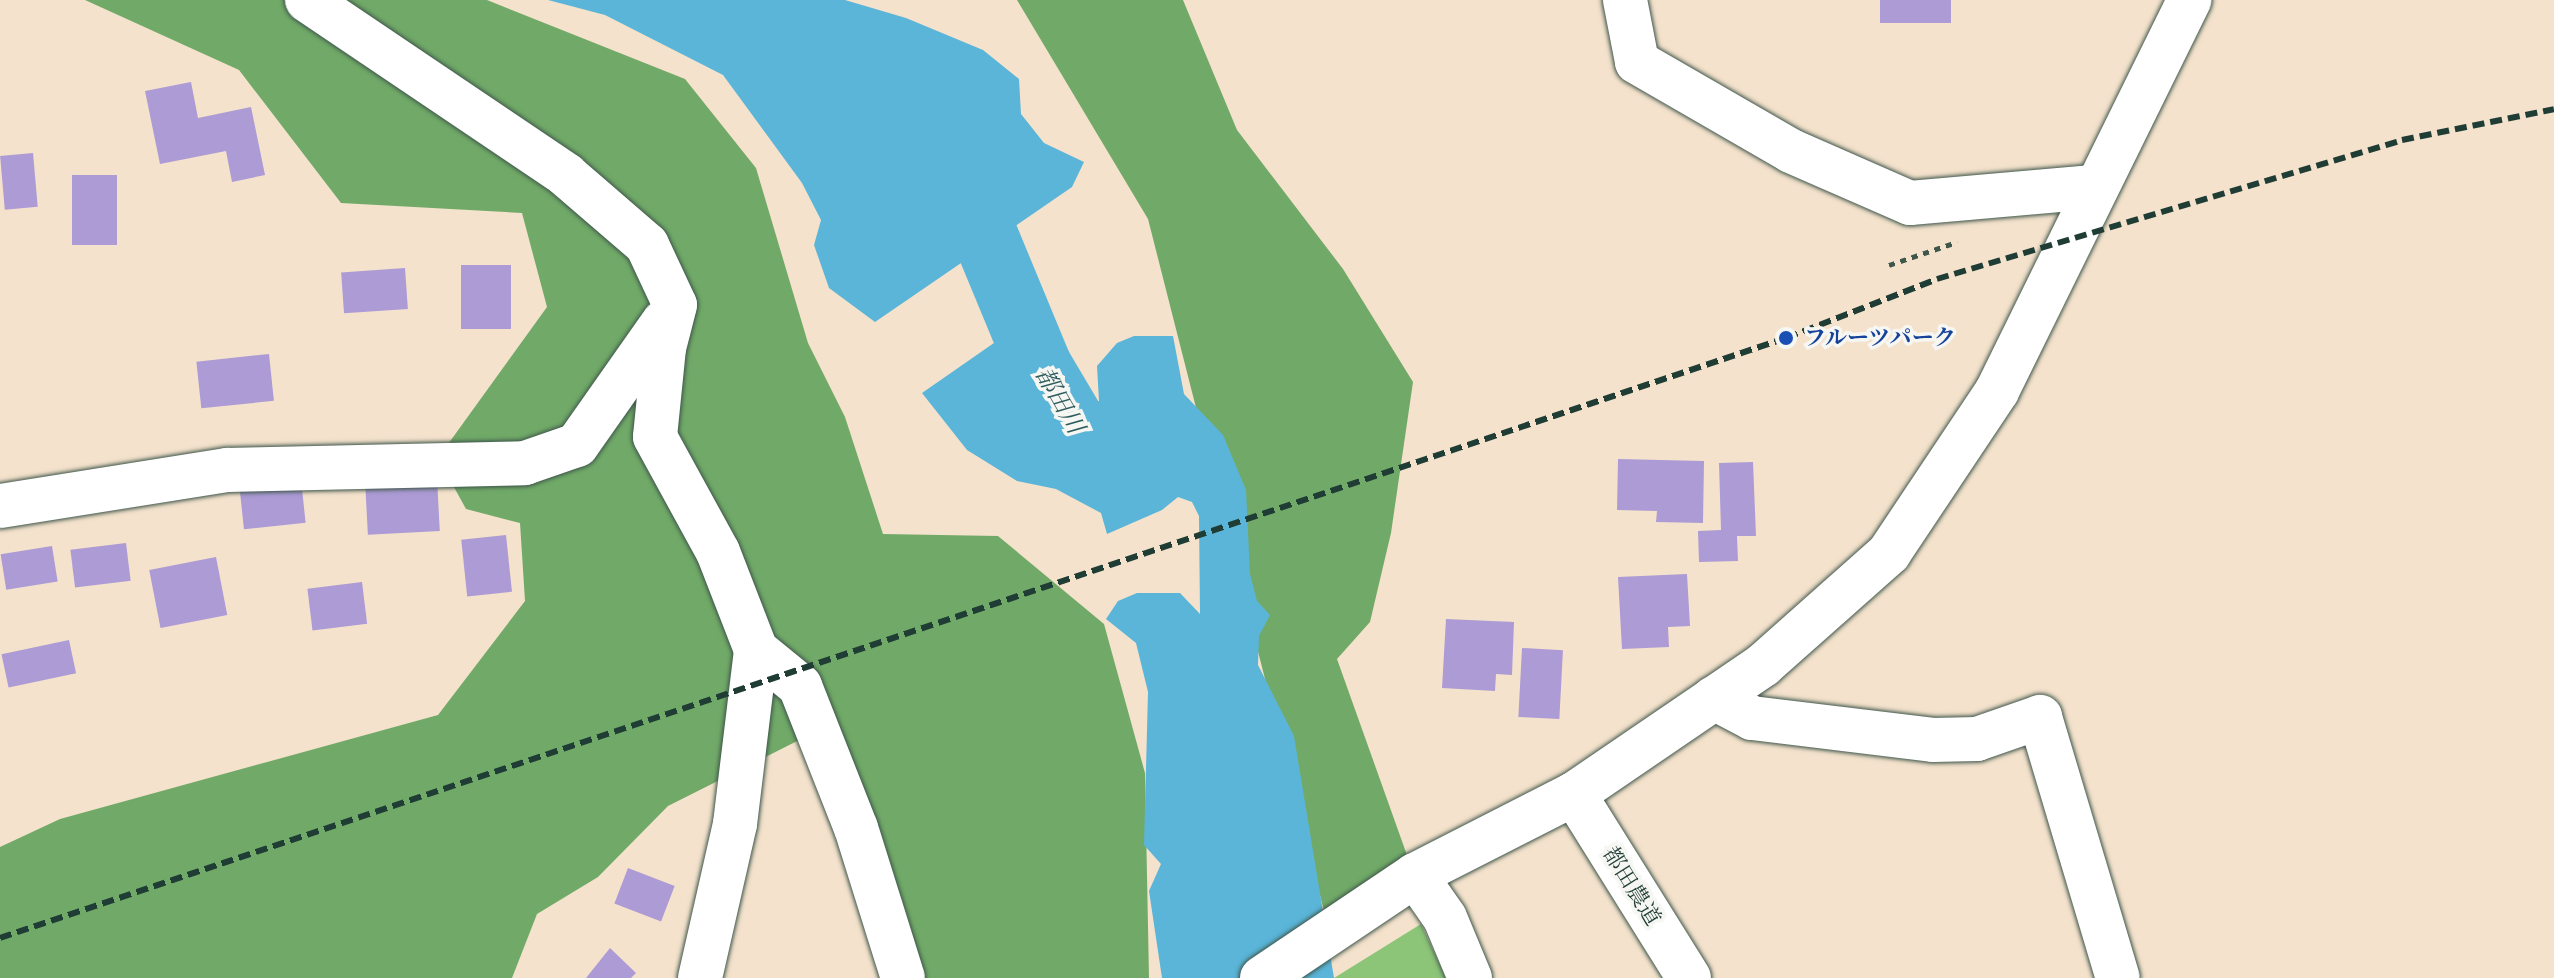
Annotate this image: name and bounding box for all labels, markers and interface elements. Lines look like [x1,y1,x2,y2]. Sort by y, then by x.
place label: フルーツパーク [1804,325,1958,351]
marker: フルーツパーク [1775,327,1797,349]
water label: 都田川 [1030,362,1090,438]
street label: 都田農道 [1597,842,1667,930]

